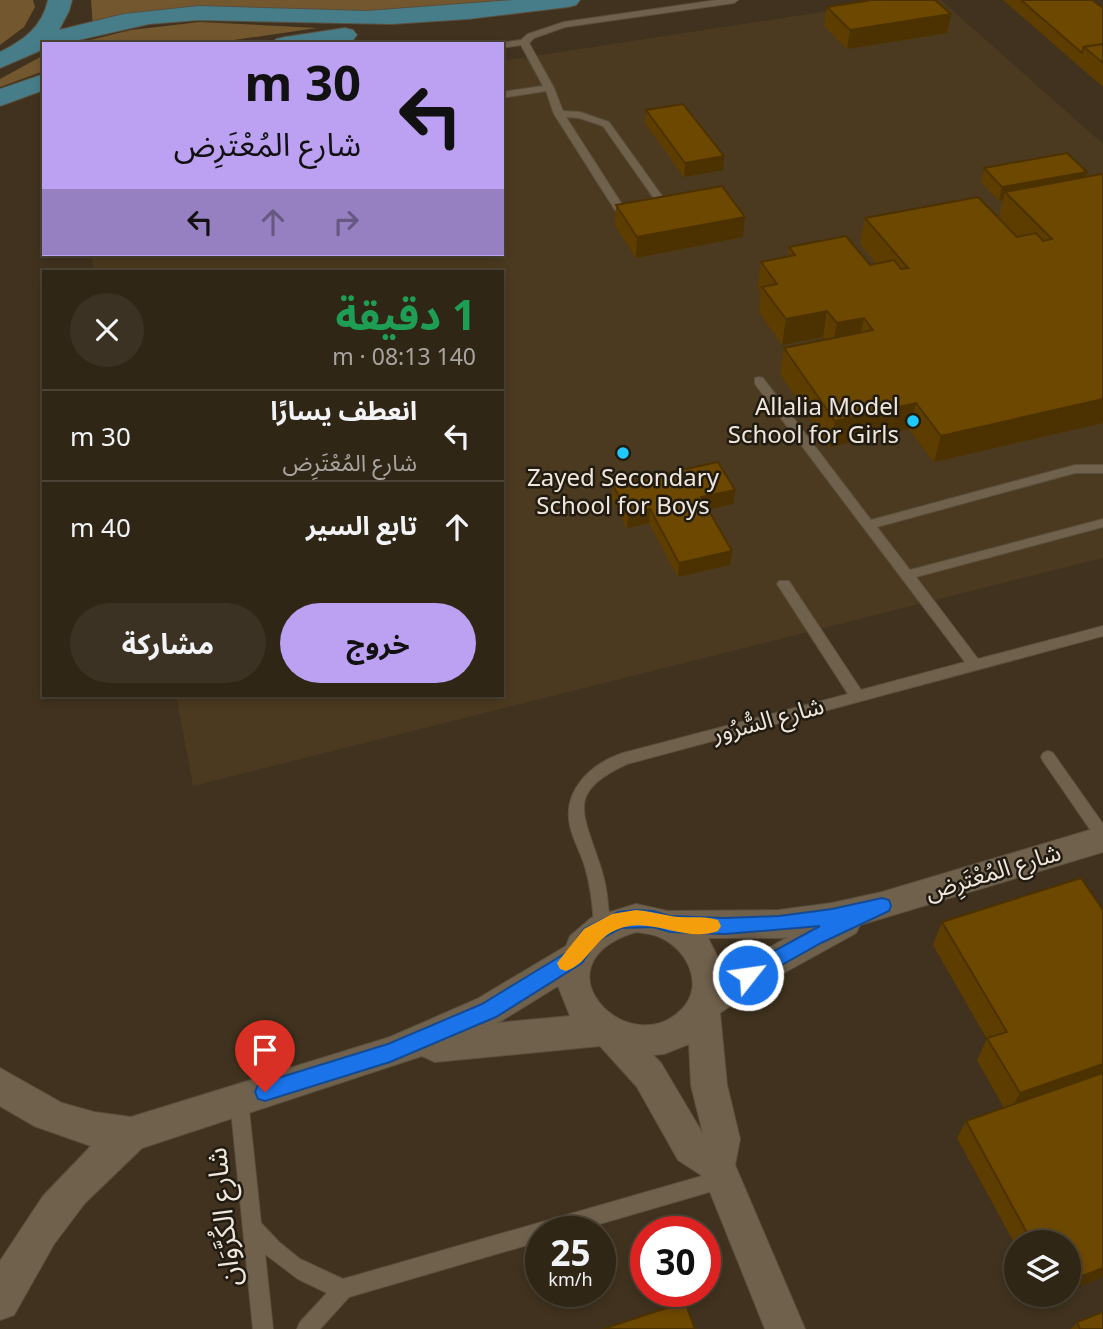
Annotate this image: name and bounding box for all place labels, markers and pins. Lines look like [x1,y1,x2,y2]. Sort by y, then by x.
place label: Allalia Model School for Girls [728,389,899,450]
marker: Allalia Model School for Girls [905,413,921,429]
marker: Zayed Secondary School for Boys [615,445,631,461]
place label: Zayed Secondary School for Boys [527,460,720,521]
pin [235,1020,295,1092]

